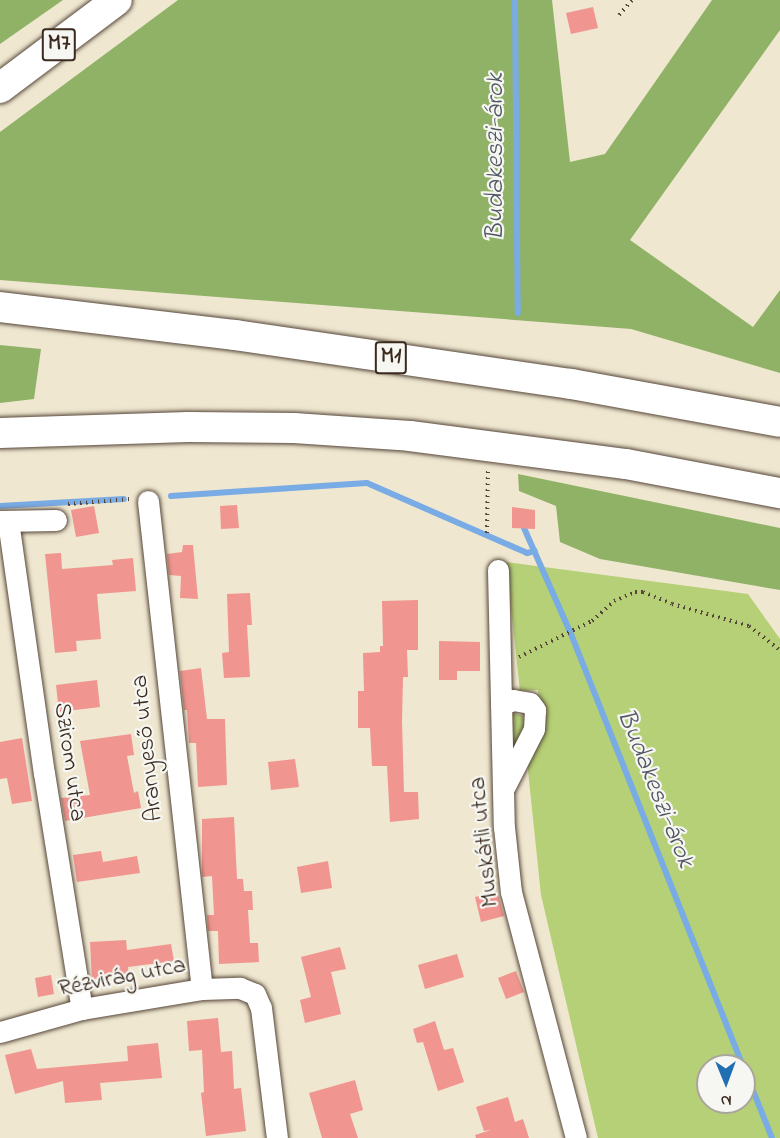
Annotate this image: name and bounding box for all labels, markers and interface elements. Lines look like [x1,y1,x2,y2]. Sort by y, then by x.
road number: M7 [41,26,77,64]
water label: Budakeszi-árok [481,73,513,241]
road number: M1 [374,339,408,377]
street label: Aranyeső utca [126,673,170,823]
street label: Szirom utca [46,701,92,823]
water label: Budakeszi-árok [608,705,700,873]
street label: Muskátli utca [464,775,506,909]
street label: Rézvirág utca [56,952,188,1004]
north arrow [696,1054,756,1114]
text: N [721,1088,732,1112]

